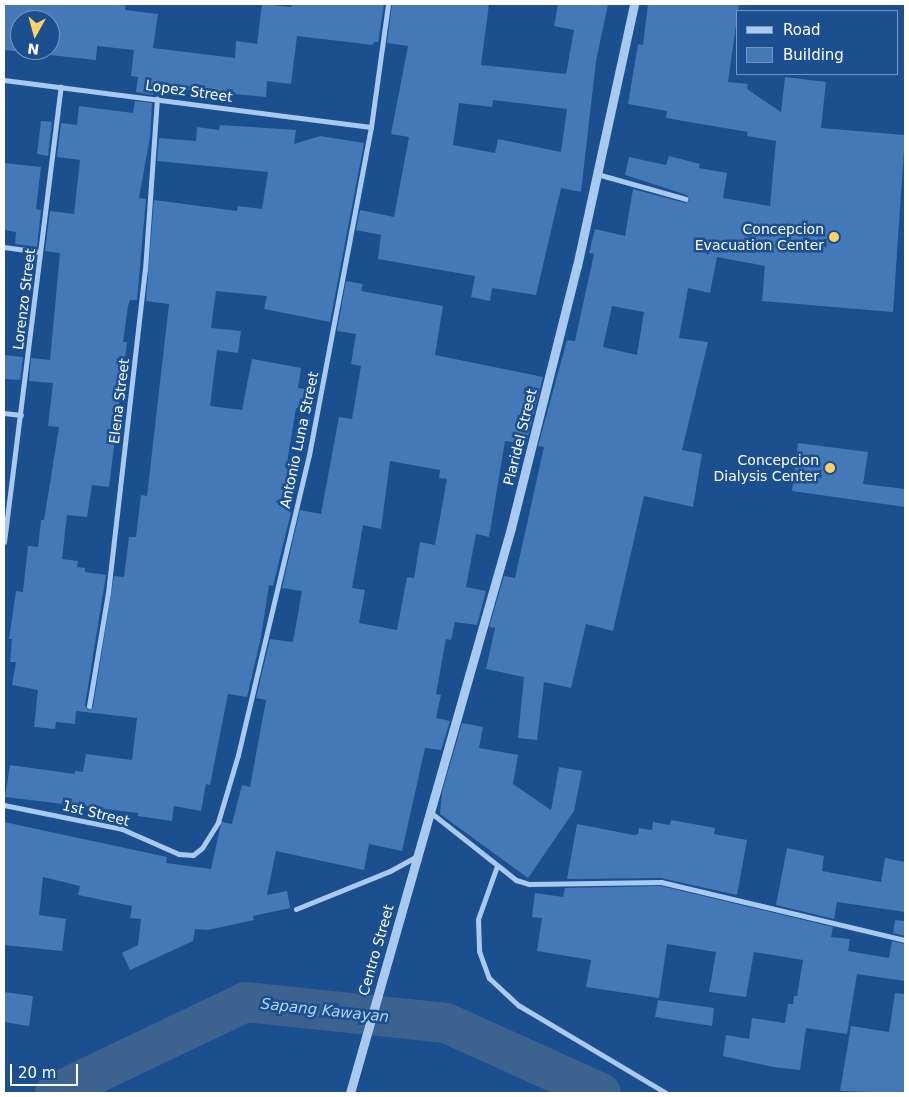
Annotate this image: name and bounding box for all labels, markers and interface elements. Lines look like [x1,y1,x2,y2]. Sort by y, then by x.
north arrow [10,10,60,60]
legend [736,10,899,75]
text: Road [783,21,821,39]
text: N [27,40,40,58]
text: Building [783,46,844,64]
street label: Lopez Street [144,77,234,105]
place label: Concepcion Evacuation Center [695,221,824,253]
marker: Concepcion Evacuation Center [828,231,840,243]
street label: Lorenzo Street [9,247,39,351]
street label: Elena Street [105,357,133,445]
street label: Antonio Luna Street [276,370,322,510]
street label: Plaridel Street [500,387,540,487]
place label: Concepcion Dialysis Center [714,452,819,484]
marker: Concepcion Dialysis Center [823,461,837,475]
street label: 1st Street [61,797,131,829]
street label: Centro Street [355,903,397,997]
water label: Sapang Kawayan [260,995,390,1027]
scale bar [12,1054,80,1086]
text: 20 m [18,1064,56,1082]

